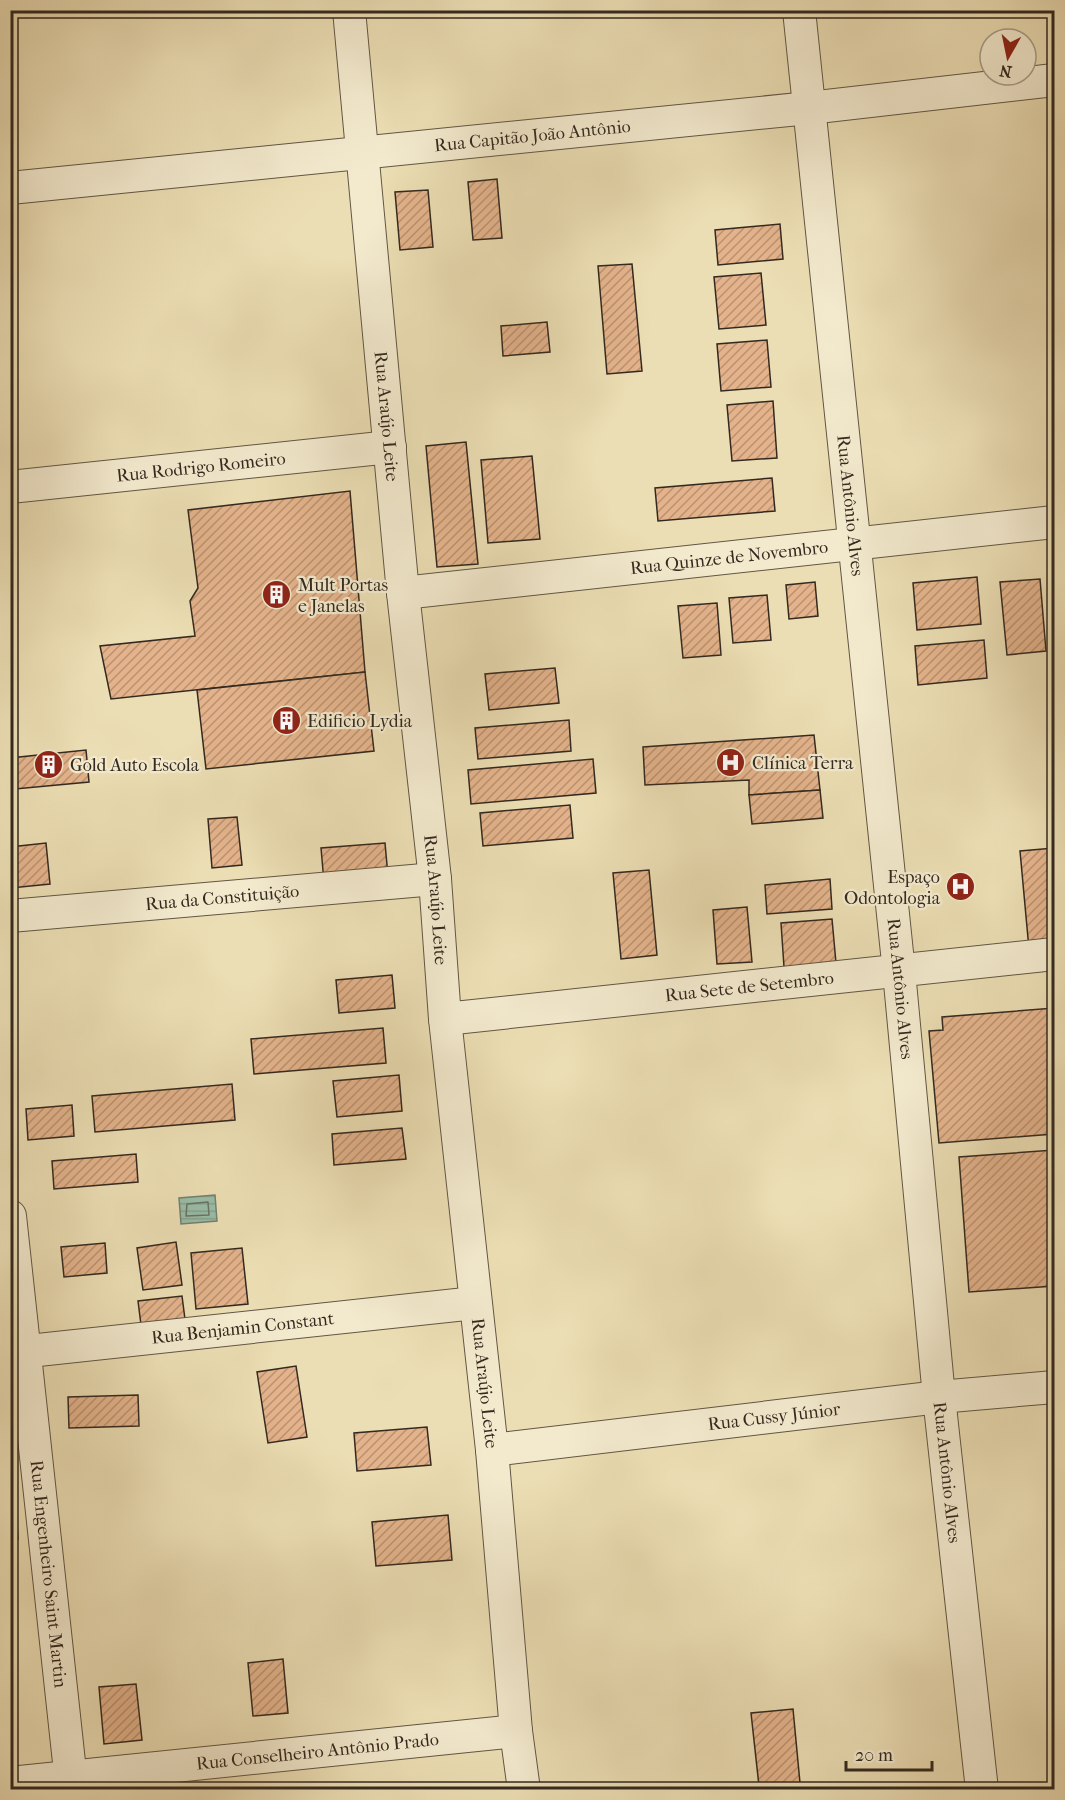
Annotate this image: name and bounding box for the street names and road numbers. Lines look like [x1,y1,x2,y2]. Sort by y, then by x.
street label: Rua Capitão João Antônio [433,115,632,156]
street label: Rua Araújo Leite [370,350,403,482]
street label: Rua Antônio Alves [833,434,868,577]
street label: Rua Rodrigo Romeiro [115,448,287,486]
street label: Rua Quinze de Novembro [629,536,829,579]
street label: Rua Araújo Leite [420,833,452,966]
street label: Rua da Constituição [144,880,300,915]
street label: Rua Antônio Alves [883,917,918,1061]
street label: Rua Sete de Setembro [664,967,835,1006]
street label: Rua Benjamin Constant [150,1308,336,1348]
street label: Rua Araújo Leite [467,1317,502,1450]
street label: Rua Cussy Júnior [707,1398,842,1435]
street label: Rua Antônio Alves [929,1401,965,1544]
street label: Rua Engenheiro Saint Martin [26,1459,71,1689]
street label: Rua Conselheiro Antônio Prado [195,1728,440,1774]

